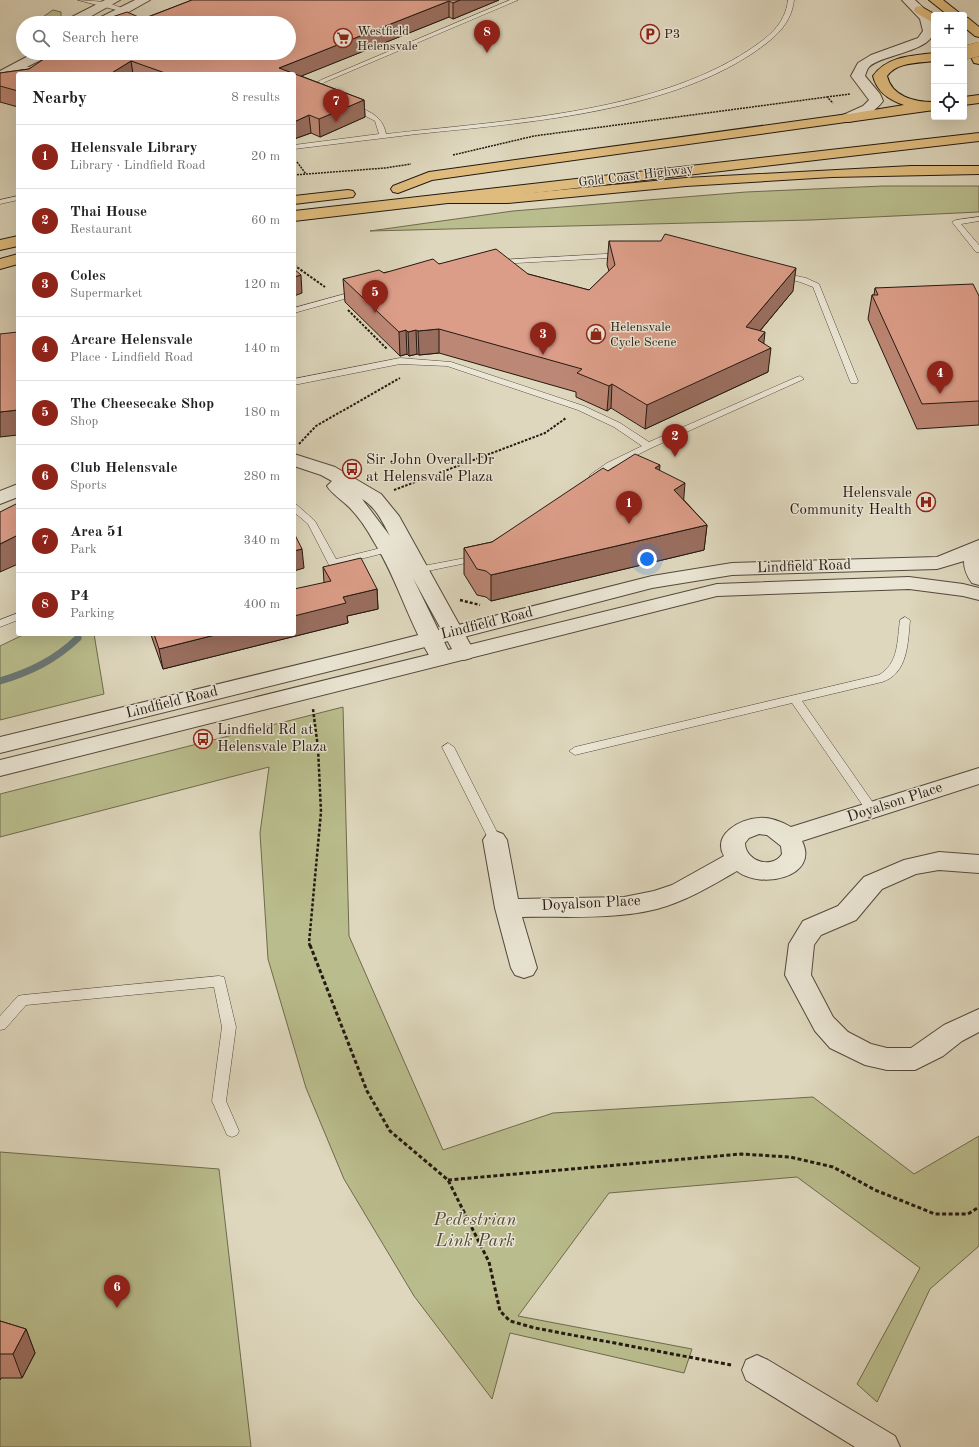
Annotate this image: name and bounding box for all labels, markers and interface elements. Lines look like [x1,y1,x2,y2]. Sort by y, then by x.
map controls [931,12,967,120]
button: + [931,12,967,48]
search box [16,16,296,60]
pin: 8 [474,20,500,53]
parking icon: P3 [639,23,661,45]
place label: Westfield Helensvale [357,25,418,53]
icon: search [30,27,52,49]
supermarket icon: Westfield Helensvale [332,27,354,49]
place label: P3 [664,28,680,41]
text: Search here [62,31,139,46]
button: − [931,48,967,84]
button: locate [931,84,967,120]
pin: 7 [323,89,349,122]
text: Nearby [32,90,87,107]
text: 8 results [231,91,280,104]
text: Helensvale Library [70,141,198,156]
text: 1 [41,150,49,163]
text: 20 m [251,150,280,163]
text: Library · Lindfield Road [70,159,206,172]
street label: Gold Coast Highway [578,162,694,190]
text: Thai House [70,205,147,220]
text: 2 [41,214,49,227]
text: 60 m [251,214,280,227]
text: Restaurant [70,223,132,236]
text: Coles [70,269,106,284]
text: 3 [41,278,49,291]
text: 120 m [243,278,280,291]
pin: 5 [362,280,388,313]
text: Supermarket [70,287,142,300]
place label: Helensvale Cycle Scene [610,321,677,349]
pin: 3 [530,322,556,355]
shop icon: Helensvale Cycle Scene [585,323,607,345]
text: Arcare Helensvale [70,333,193,348]
text: 4 [41,342,49,355]
text: 140 m [243,342,280,355]
text: Place · Lindfield Road [70,351,193,364]
pin: 4 [927,361,953,394]
text: The Cheesecake Shop [70,397,214,412]
text: 5 [41,406,49,419]
text: 180 m [243,406,280,419]
text: Shop [70,415,98,428]
pin: 2 [662,424,688,457]
place label: Sir John Overall Dr at Helensvale Plaza [366,453,494,485]
bus stop icon: Sir John Overall Dr at Helensvale Plaza [341,458,363,480]
text: Club Helensvale [70,461,177,476]
text: 6 [41,470,49,483]
text: 280 m [243,470,280,483]
text: Sports [70,479,107,492]
place label: Helensvale Community Health [790,486,912,518]
pin: 1 [616,491,642,524]
hospital icon: Helensvale Community Health [915,491,937,513]
text: Area 51 [70,525,124,540]
text: 7 [41,534,49,547]
text: 340 m [243,534,280,547]
text: Park [70,543,97,556]
your location [637,549,657,569]
street label: Lindfield Road [757,558,852,576]
text: P4 [70,589,89,604]
text: 8 [41,598,49,611]
text: 400 m [243,598,280,611]
street label: Lindfield Road [439,605,535,643]
text: Parking [70,607,114,620]
street label: Lindfield Road [124,684,220,722]
place label: Lindfield Rd at Helensvale Plaza [217,723,328,755]
bus stop icon: Lindfield Rd at Helensvale Plaza [192,728,214,750]
street label: Doyalson Place [845,780,945,825]
street label: Doyalson Place [541,894,641,914]
park label: Pedestrian Link Park [432,1211,517,1250]
pin: 6 [104,1275,130,1308]

